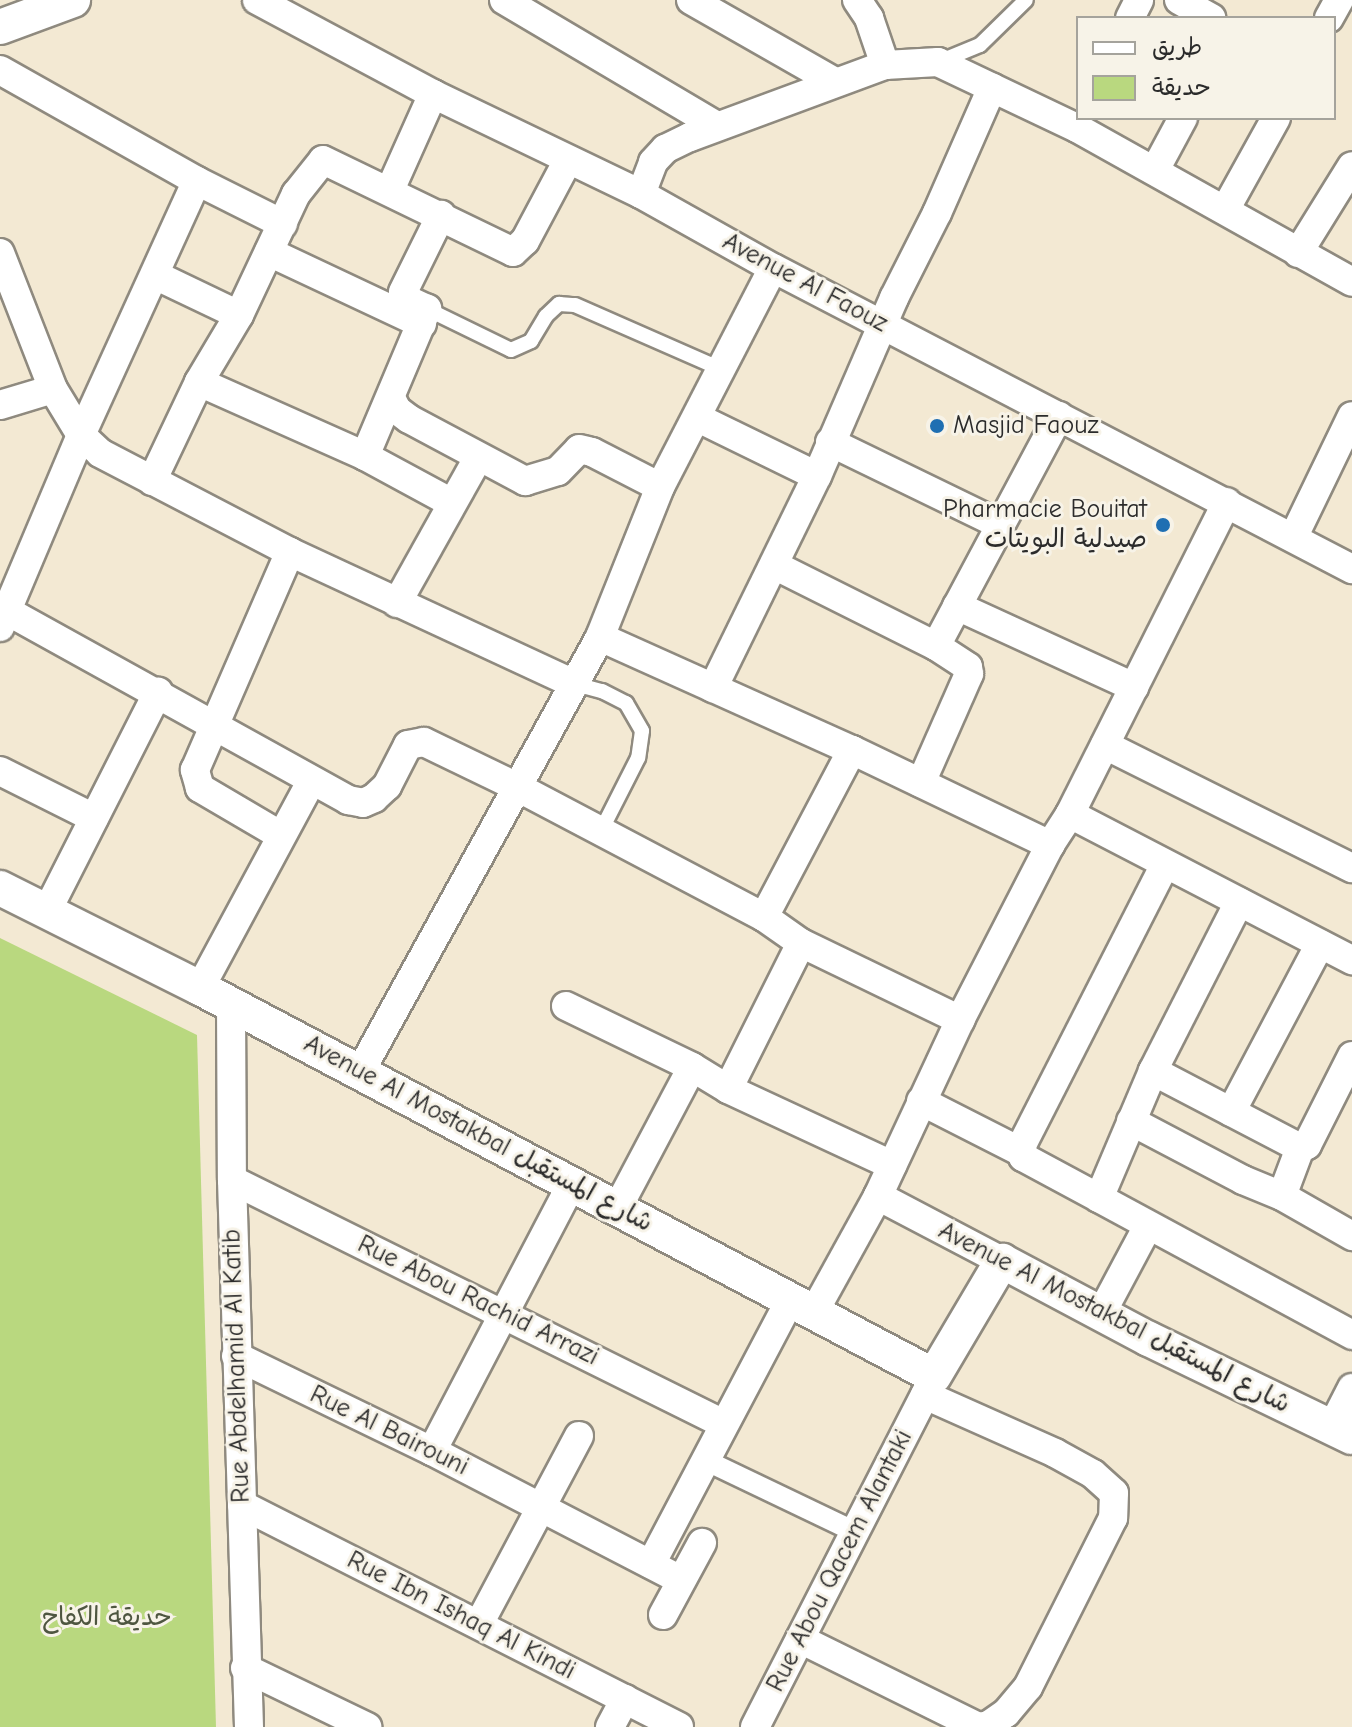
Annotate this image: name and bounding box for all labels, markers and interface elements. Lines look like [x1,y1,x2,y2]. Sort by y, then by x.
legend [1076,16,1336,120]
text: طريق [1152,33,1202,61]
text: حديقة [1152,73,1211,101]
street label: Avenue Al Faouz [717,226,893,340]
place label: Masjid Faouz [953,410,1099,442]
marker: Masjid Faouz [928,417,946,435]
place label: Pharmacie Bouitat صيدلية البويتات [943,494,1147,556]
marker: Pharmacie Bouitat صيدلية البويتات [1154,516,1172,534]
street label: Avenue Al Mostakbal شارع المستقبل [298,1029,658,1239]
street label: Avenue Al Mostakbal شارع المستقبل [933,1216,1295,1420]
street label: Rue Abdelhamid Al Katib [217,1229,257,1503]
street label: Rue Abou Rachid Arrazi [352,1229,604,1373]
street label: Rue Al Bairouni [305,1379,473,1483]
street label: Rue Abou Qacem Alantaki [760,1425,920,1697]
street label: Rue Ibn Ishaq Al Kindi [342,1545,580,1687]
park label: حديقة الكفاح [42,1602,172,1634]

